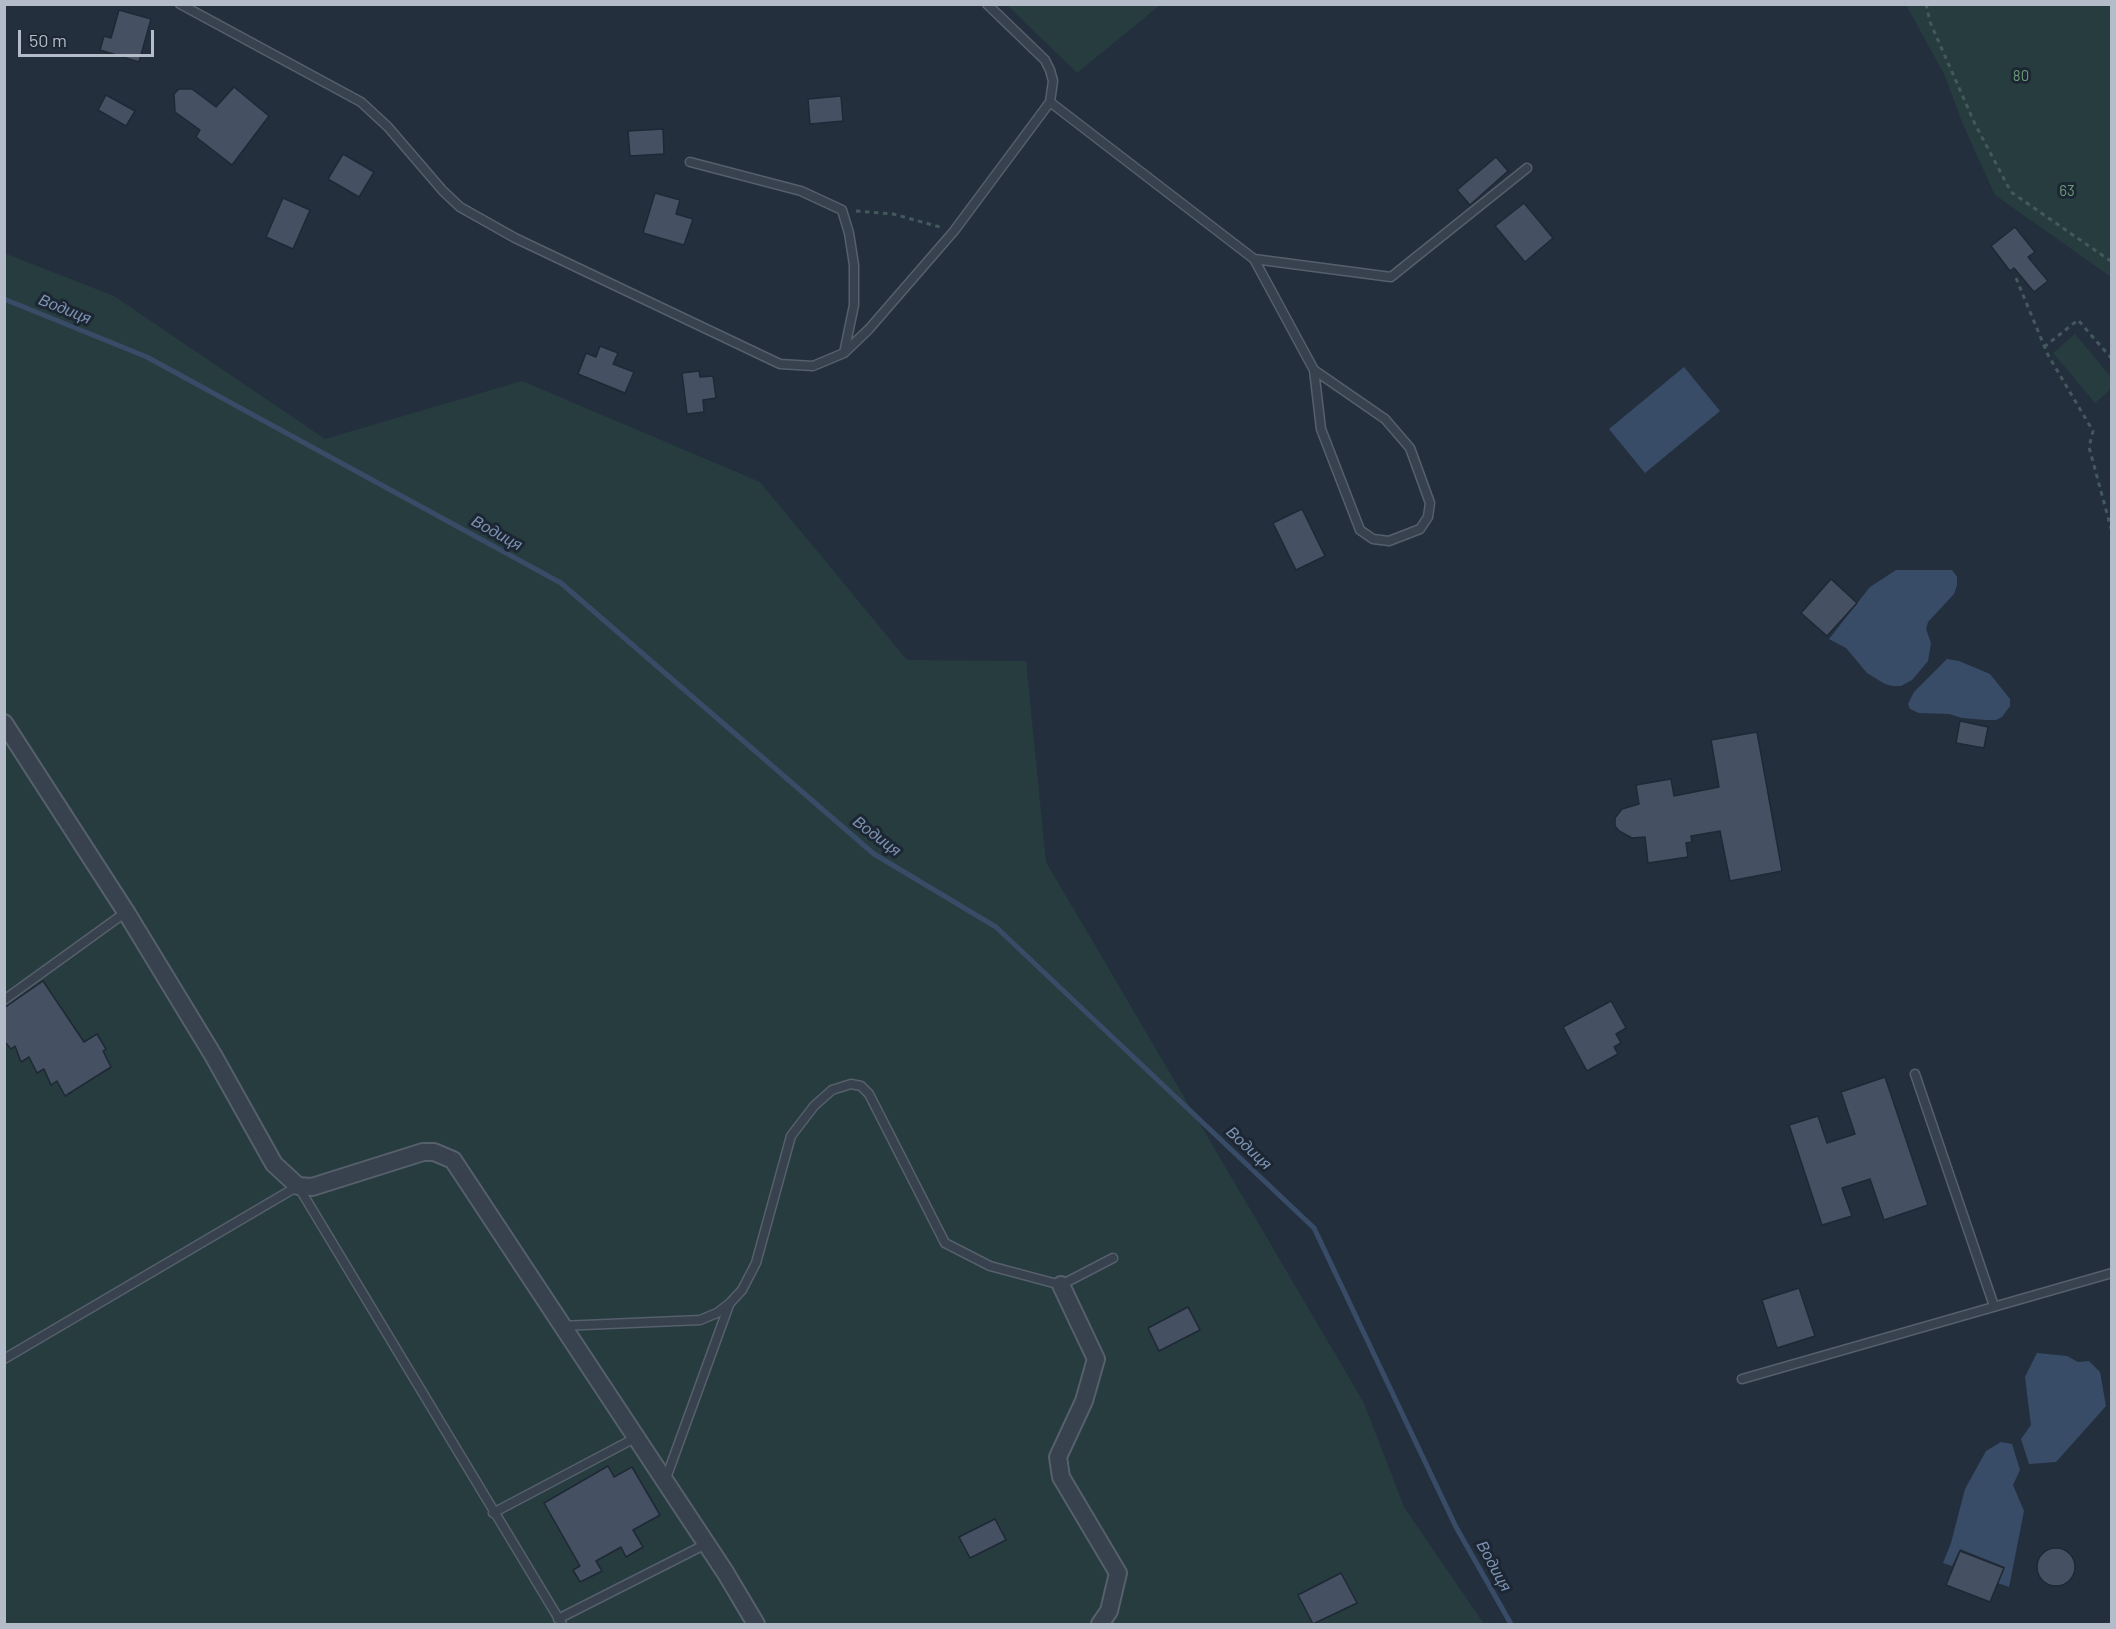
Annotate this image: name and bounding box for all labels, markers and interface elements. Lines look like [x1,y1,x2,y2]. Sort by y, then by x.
scale bar [21,18,158,56]
text: 50 m [29,29,67,51]
park label: 80 [2013,67,2029,85]
park label: 63 [2059,182,2075,200]
water label: Водиця [36,290,94,328]
water label: Водиця [468,511,526,555]
water label: Водиця [849,812,905,860]
water label: Водиця [1222,1122,1276,1174]
water label: Водиця [1472,1537,1516,1595]

